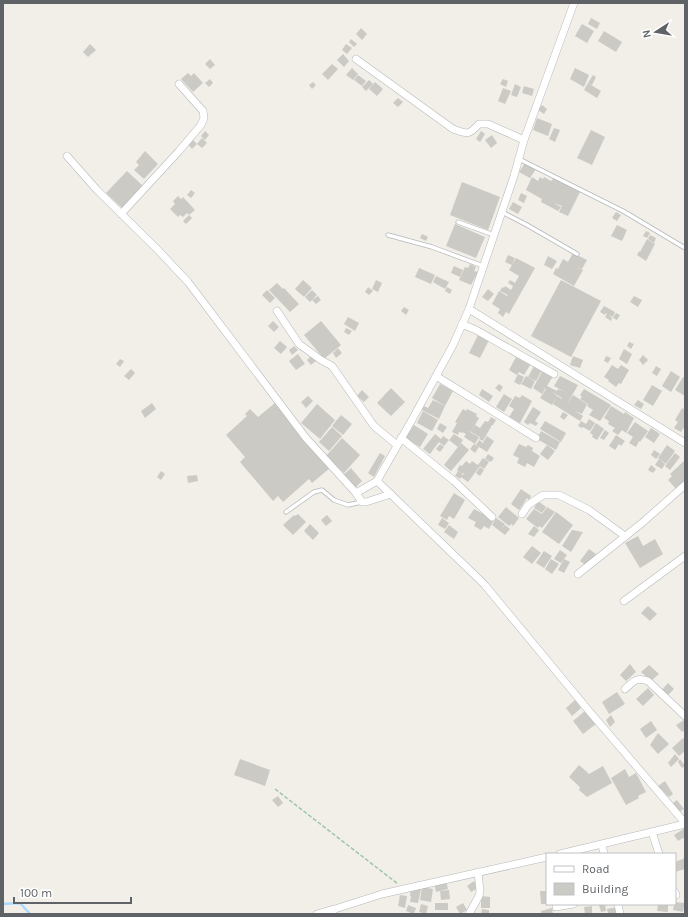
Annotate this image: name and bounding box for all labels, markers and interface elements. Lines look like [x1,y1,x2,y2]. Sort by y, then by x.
north arrow [636,12,676,52]
text: N [640,29,654,39]
legend [546,853,676,905]
text: Road [582,862,610,876]
scale bar [14,879,131,905]
text: Building [582,882,629,896]
text: 100 m [20,886,52,900]

